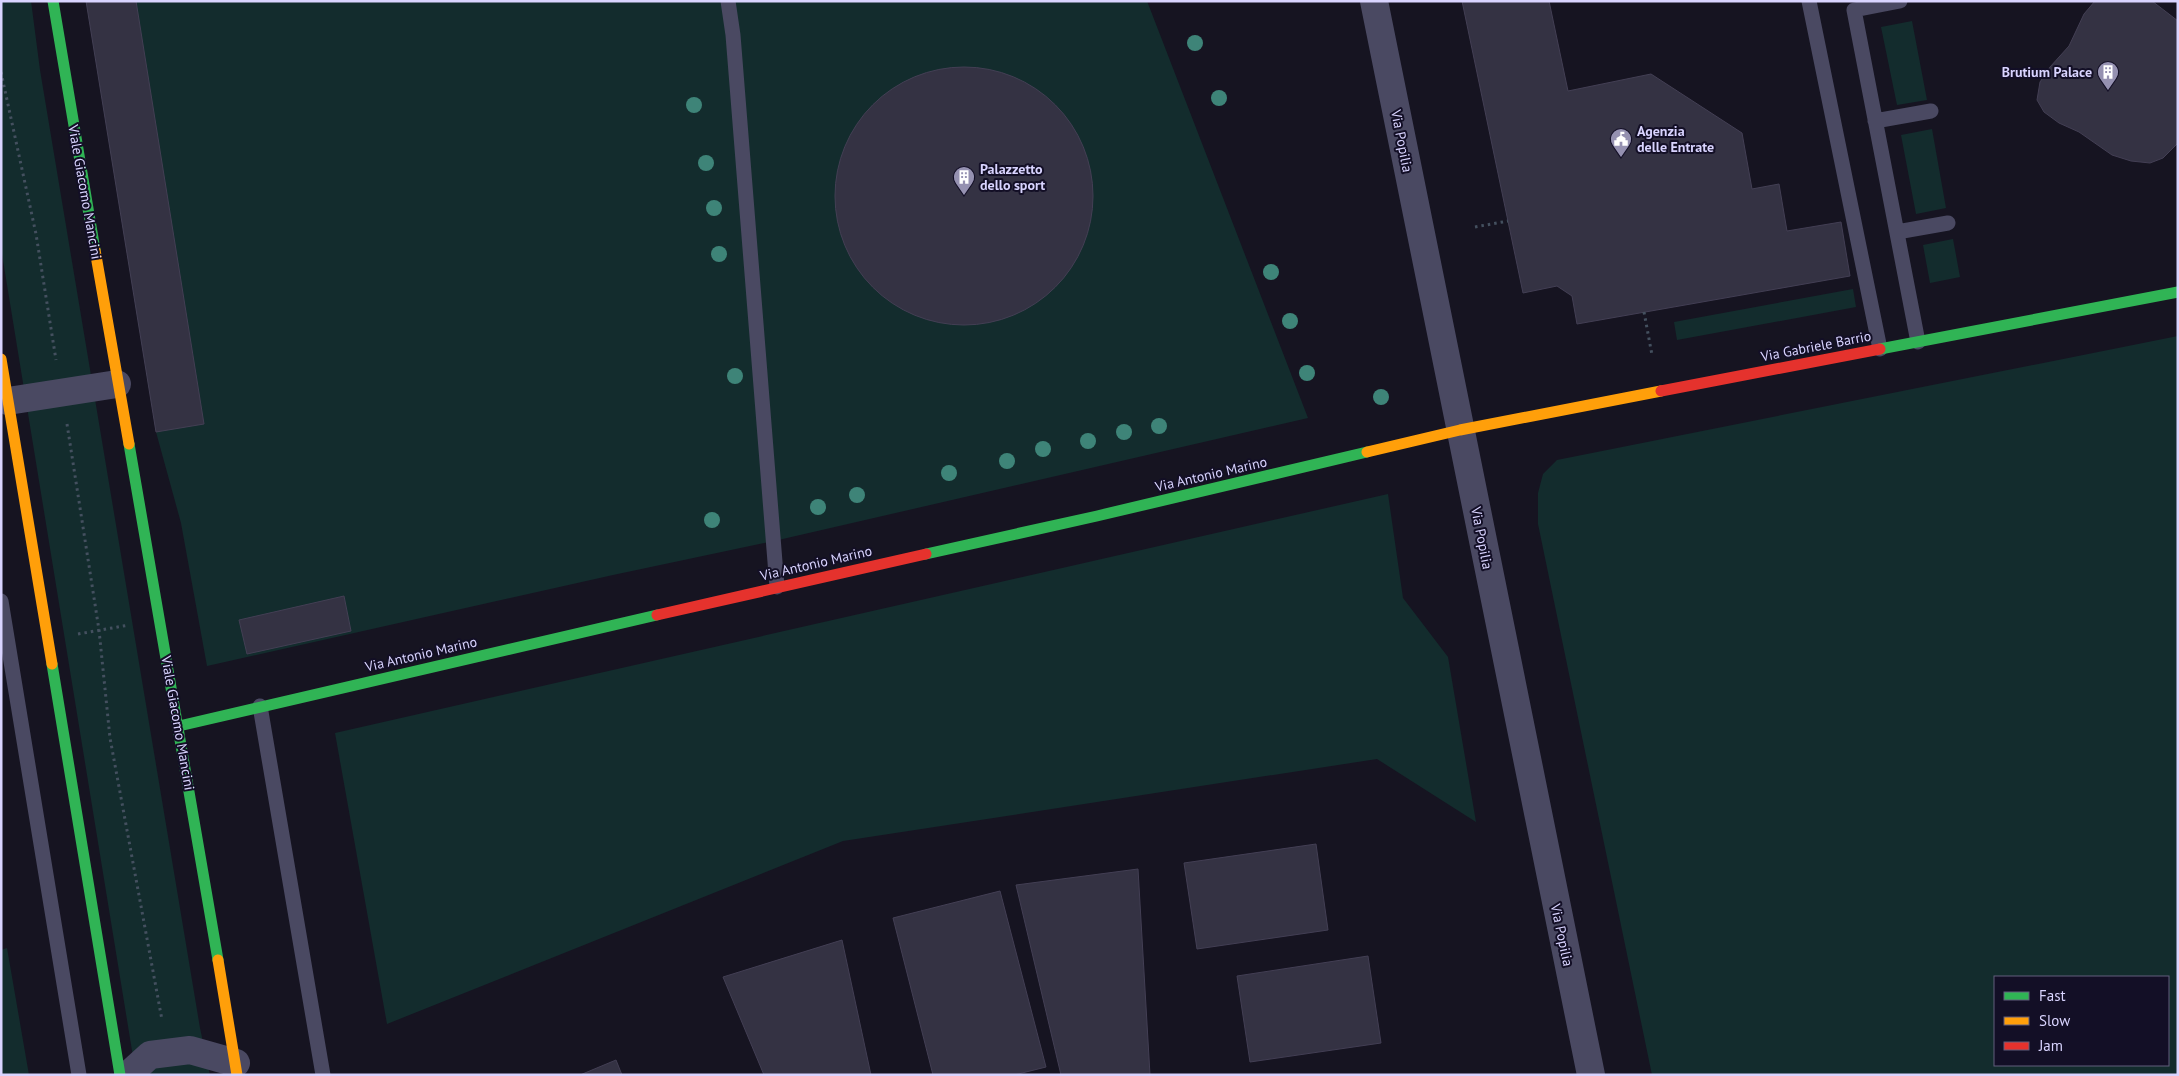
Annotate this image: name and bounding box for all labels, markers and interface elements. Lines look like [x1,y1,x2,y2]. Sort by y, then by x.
building icon: Brutium Palace [2096,60,2120,91]
place label: Brutium Palace [2002,63,2092,81]
street label: Via Popilia [1387,107,1417,174]
street label: Viale Giacomo Mancini [64,122,106,261]
place label: Agenzia delle Entrate [1637,122,1714,156]
public building icon: Agenzia delle Entrate [1609,127,1633,158]
place label: Palazzetto dello sport [980,160,1045,194]
building icon: Palazzetto dello sport [952,165,976,196]
street label: Via Gabriele Barrio [1758,326,1873,366]
street label: Via Antonio Marino [1152,452,1269,496]
street label: Via Popilia [1467,504,1497,571]
street label: Via Antonio Marino [757,541,874,585]
street label: Via Antonio Marino [362,632,479,676]
street label: Viale Giacomo Mancini [157,653,199,792]
street label: Via Popilia [1546,901,1577,968]
legend [1994,976,2169,1066]
text: Fast [2039,986,2066,1005]
text: Slow [2039,1011,2070,1030]
text: Jam [2038,1036,2063,1055]

